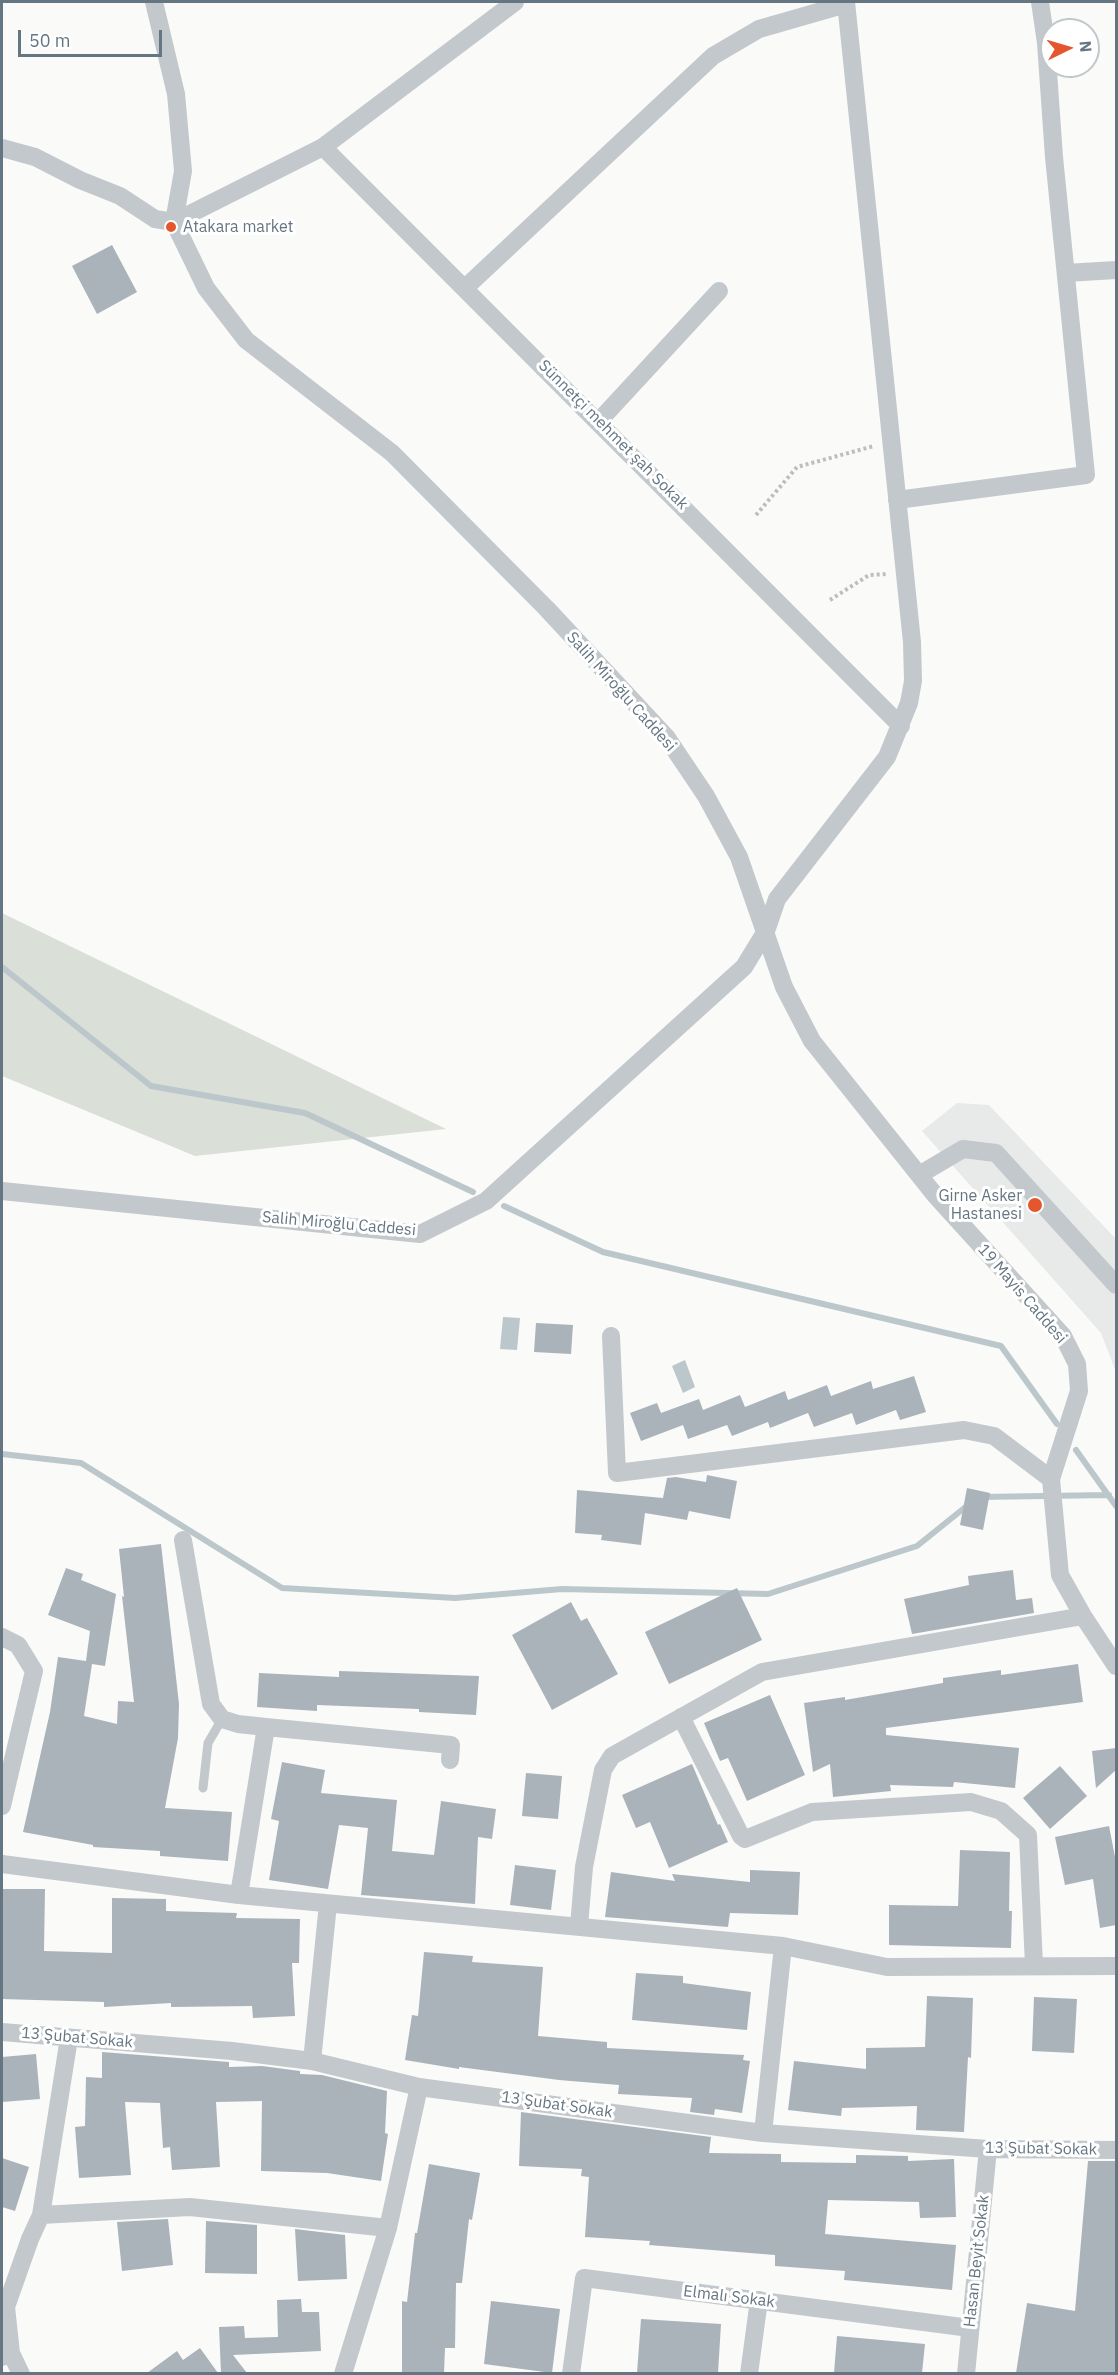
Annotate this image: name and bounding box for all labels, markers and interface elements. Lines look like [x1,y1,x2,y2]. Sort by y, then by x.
scale bar [21,18,165,56]
north arrow [1040,18,1100,78]
text: 50 m [29,29,71,52]
text: N [1075,40,1096,53]
place label: Atakara market [183,217,293,237]
marker: Atakara market [164,220,178,234]
street label: Sünnetçi mehmet şah Sokak [534,356,692,514]
street label: Salih Miroğlu Caddesi [562,628,680,756]
place label: Girne Asker Hastanesi [938,1186,1022,1224]
marker: Girne Asker Hastanesi [1026,1196,1044,1214]
street label: Salih Miroğlu Caddesi [261,1208,417,1240]
street label: 19 Mayis Caddesi [974,1240,1070,1348]
street label: 13 Şubat Sokak [20,2024,134,2052]
street label: 13 Şubat Sokak [500,2088,614,2122]
street label: 13 Şubat Sokak [985,2138,1097,2160]
street label: Hasan Beyit Sokak [960,2194,994,2328]
street label: Elmalı Sokak [682,2282,776,2312]

